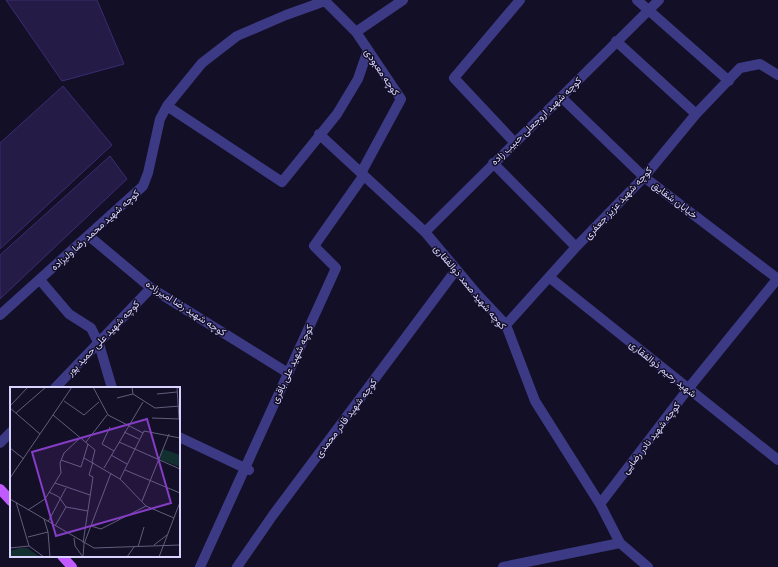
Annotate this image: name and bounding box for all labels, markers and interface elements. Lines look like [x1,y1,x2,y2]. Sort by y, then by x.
street label: کوچه معبودی [361,46,403,99]
street label: کوچه شهید اروجعلی حبیب زاده [488,74,585,169]
street label: کوچه شهید عزیز جعفری [581,164,656,243]
street label: خیابان شقایق [650,179,701,222]
street label: کوچه شهید محمد رضا ولیزاده [48,186,143,274]
street label: کوچه شهید صمد ذوالفقاری [430,242,510,333]
street label: کوچه شهید رضا امیرزاده [143,277,229,340]
street label: کوچه شهید علی حمید پور [63,297,143,380]
street label: کوچه شهید علی باقری [268,322,317,406]
street label: شهید رحیم ذوالفقاری [627,338,700,400]
street label: کوچه شهید قادر محمدی [312,376,381,461]
inset map [10,387,180,557]
street label: کوچه شهید نادر رضایی [619,399,684,477]

